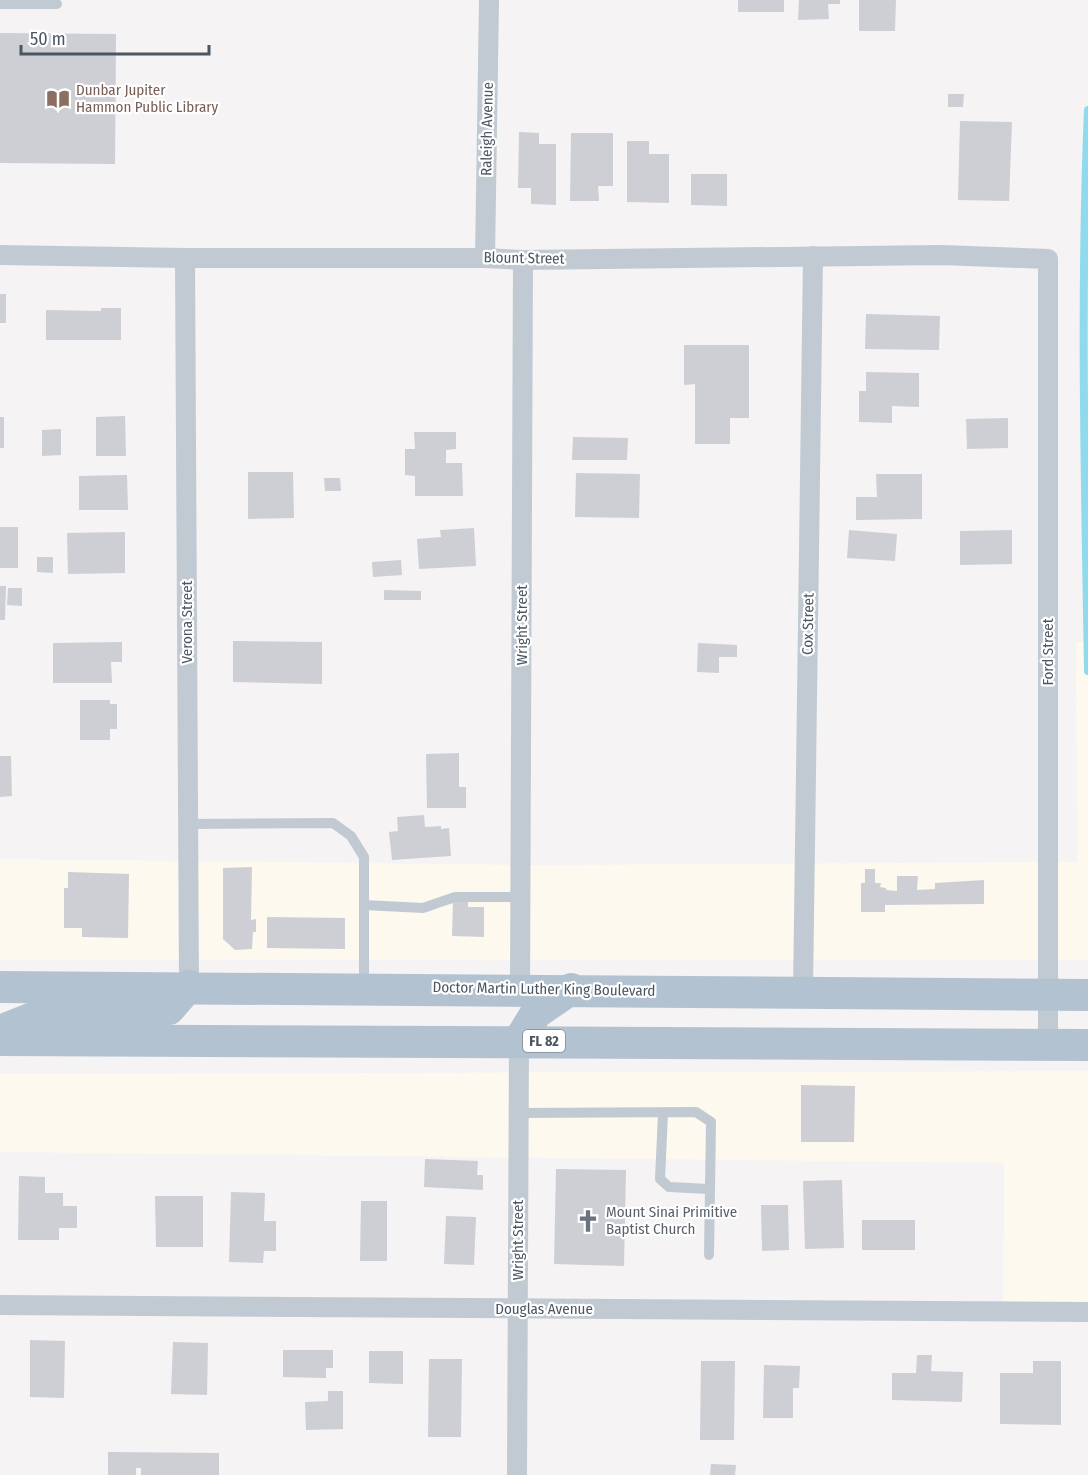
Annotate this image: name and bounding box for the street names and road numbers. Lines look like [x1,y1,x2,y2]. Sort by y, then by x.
street label: Raleigh Avenue [477,82,497,176]
street label: Blount Street [483,248,565,268]
street label: Verona Street [178,580,196,664]
street label: Wright Street [513,585,531,665]
street label: Cox Street [798,593,818,655]
street label: Ford Street [1039,618,1057,686]
street label: Doctor Martin Luther King Boulevard [432,978,656,1000]
road number: FL 82 [523,1030,565,1052]
street label: Wright Street [509,1200,527,1280]
street label: Douglas Avenue [495,1300,593,1318]

